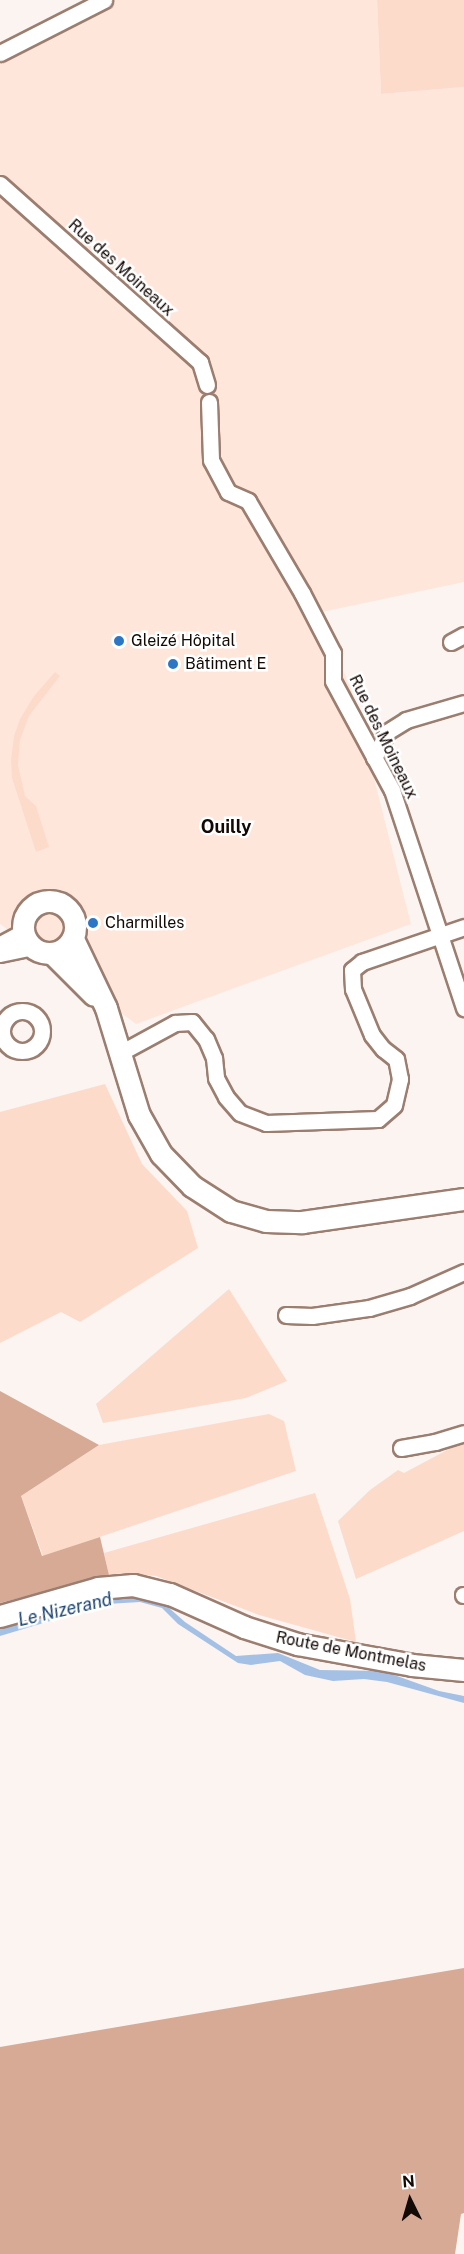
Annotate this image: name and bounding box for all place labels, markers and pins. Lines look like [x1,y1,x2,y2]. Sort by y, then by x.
place label: Gleizé Hôpital [131,631,235,651]
marker: Gleizé Hôpital [112,634,126,648]
place label: Bâtiment E [185,654,266,674]
marker: Bâtiment E [166,657,180,671]
place label: Charmilles [105,913,184,933]
marker: Charmilles [86,916,100,930]

